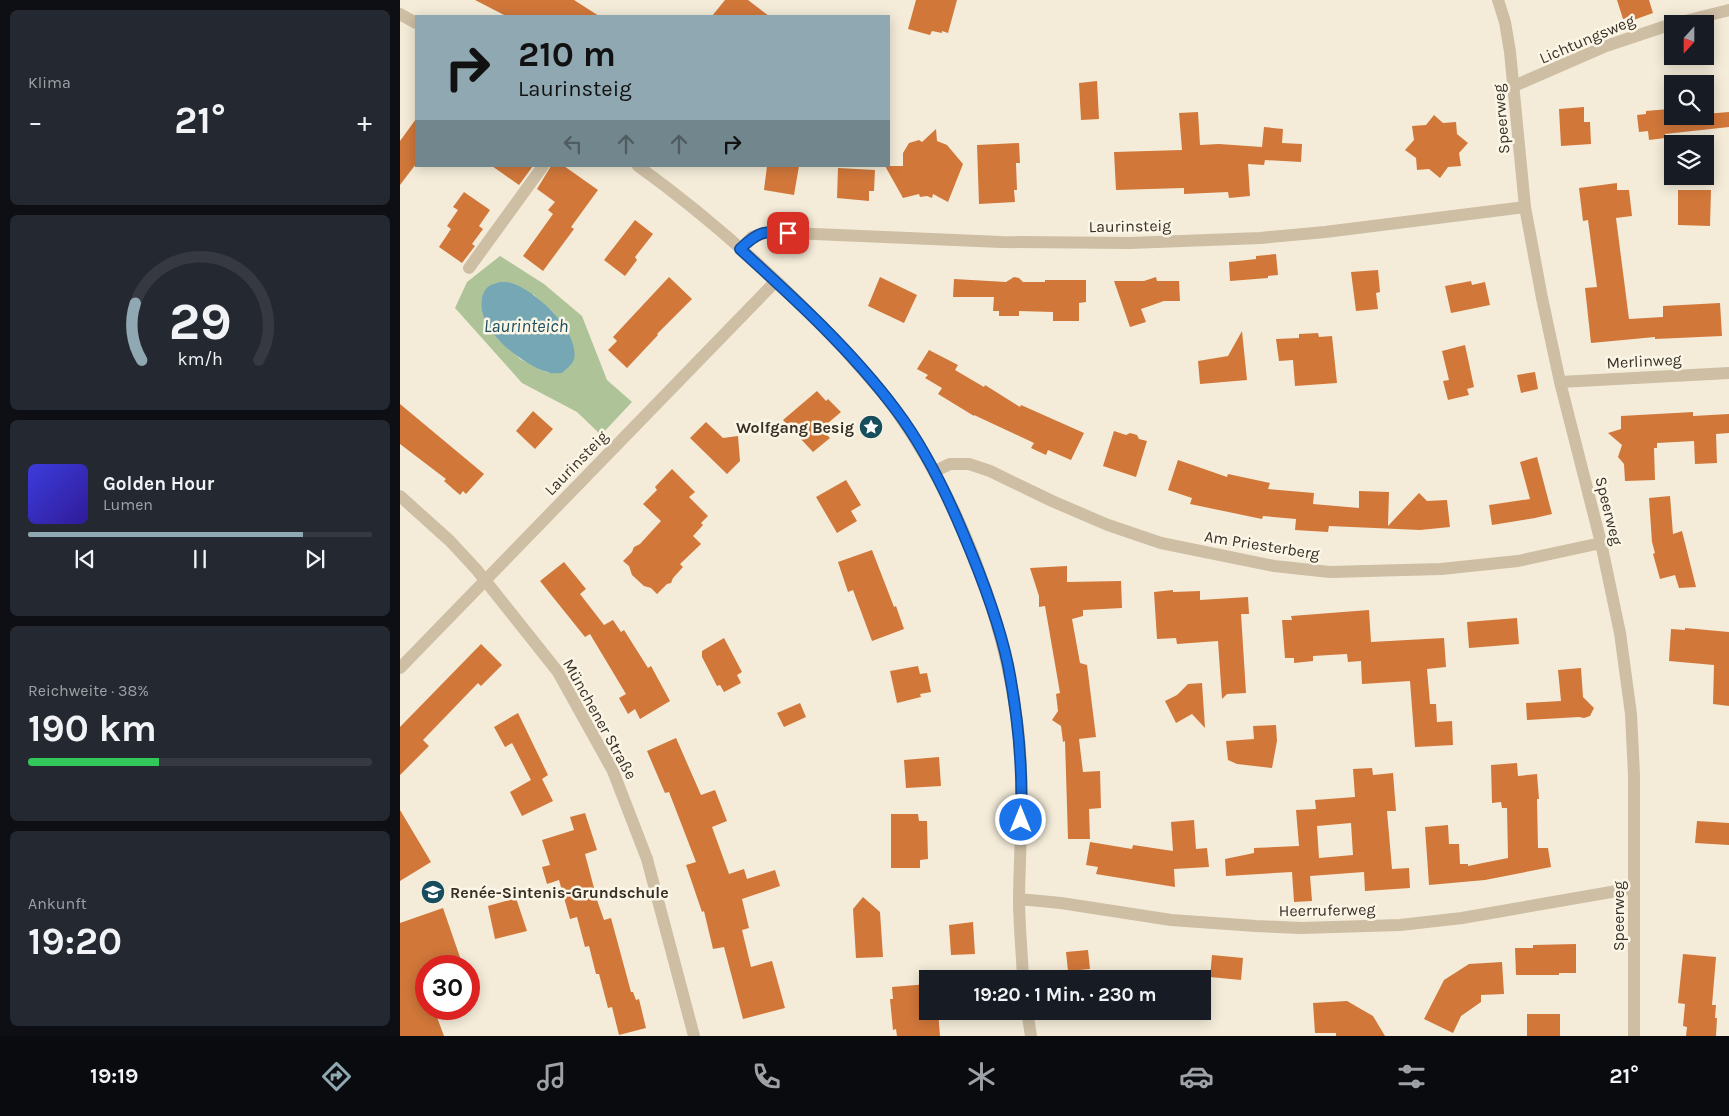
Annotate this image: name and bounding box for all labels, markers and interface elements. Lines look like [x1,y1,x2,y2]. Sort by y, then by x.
street label: Lichtungsweg [1536,10,1638,68]
north arrow [1664,15,1714,65]
map controls [1664,15,1714,185]
text: 210 m [518,34,616,75]
icon: right [435,35,500,100]
text: Klima [28,73,71,92]
button: search [1664,75,1714,125]
text: Laurinsteig [518,76,632,102]
street label: Speerweg [1488,83,1514,155]
text: 21° [174,98,226,143]
text: − [28,105,43,138]
text: + [357,105,372,138]
icon: left [559,130,587,158]
icon: ahead [612,130,640,158]
icon: ahead [665,130,693,158]
icon: right [718,130,746,158]
button: layers [1664,135,1714,185]
pin [767,212,809,254]
street label: Laurinsteig [1089,216,1171,236]
icon: arrive [774,219,802,247]
text: 29 [168,291,232,352]
water label: Laurinteich [484,315,568,337]
text: km/h [177,349,223,370]
street label: Merlinweg [1606,350,1682,372]
place icon: Wolfgang Besig [858,414,884,440]
place label: Wolfgang Besig [736,418,854,437]
street label: Laurinsteig [540,427,612,499]
text: Golden Hour [103,473,214,495]
street label: Speerweg [1591,475,1627,547]
text: Lumen [103,495,153,514]
street label: Am Priesterberg [1203,527,1321,563]
icon: previous [71,545,99,573]
icon: pause [186,545,214,573]
icon: next [301,545,329,573]
street label: Münchener Straße [559,655,641,783]
text: Reichweite · 38% [28,681,149,700]
text: 190 km [28,706,157,751]
position arrow [994,793,1046,845]
school or university icon: Renée-Sintenis-Grundschule [420,879,446,905]
street label: Speerweg [1609,881,1628,951]
place label: Renée-Sintenis-Grundschule [450,883,669,902]
text: Ankunft [28,894,87,913]
street label: Heerruferweg [1278,900,1376,920]
text: 19:20 [28,919,122,964]
speed limit sign: 30 [415,955,480,1020]
text: 19:20 · 1 Min. · 230 m [974,984,1156,1006]
icon: directions [319,1059,354,1094]
icon: music [534,1059,569,1094]
icon: phone [749,1059,784,1094]
icon: climate [964,1059,999,1094]
icon: car [1179,1059,1214,1094]
icon: filters [1394,1059,1429,1094]
text: 19:19 [90,1063,139,1089]
text: 21° [1609,1063,1639,1089]

